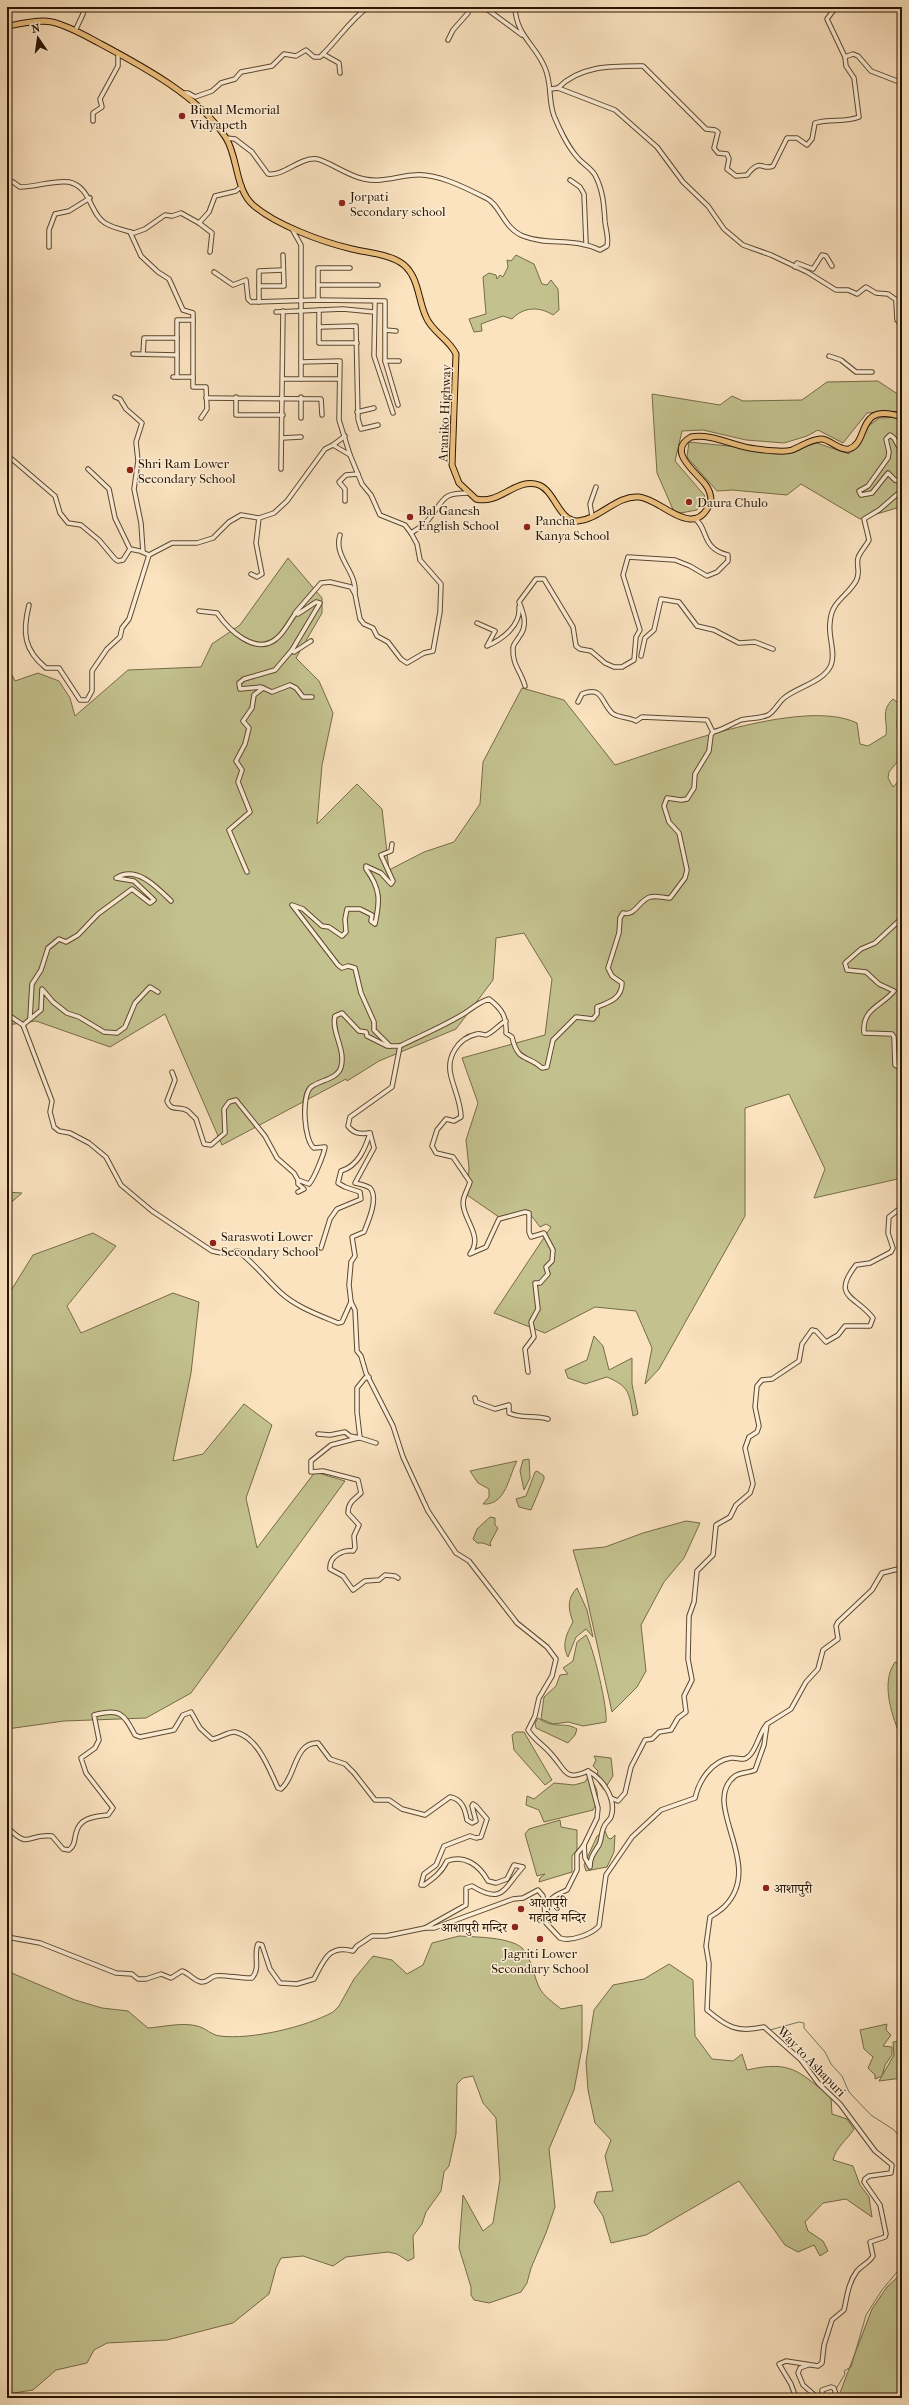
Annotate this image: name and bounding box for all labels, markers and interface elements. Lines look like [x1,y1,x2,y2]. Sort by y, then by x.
north arrow [18,18,58,58]
text: N [30,21,42,36]
place label: Bimal Memorial Vidyapeth [189,102,280,132]
marker: Bimal Memorial Vidyapeth [177,111,187,121]
place label: Jorpati Secondary school [349,189,446,219]
marker: Jorpati Secondary school [337,198,347,208]
street label: Araniko Highway [435,363,454,463]
place label: Shri Ram Lower Secondary School [138,456,236,486]
marker: Shri Ram Lower Secondary School [125,465,135,475]
place label: Daura Chulo [697,495,768,510]
marker: Daura Chulo [684,497,694,507]
place label: Bal Ganesh English School [418,503,499,533]
marker: Bal Ganesh English School [405,512,415,522]
place label: Pancha Kanya School [535,513,610,543]
marker: Pancha Kanya School [522,522,532,532]
place label: Saraswoti Lower Secondary School [221,1229,319,1259]
marker: Saraswoti Lower Secondary School [208,1238,218,1248]
place label: आशापुरी [774,1881,813,1897]
marker: आशापुरी [761,1883,771,1893]
place label: आशापुरी महादेव मन्दिर [528,1895,587,1925]
marker: आशापुरी महादेव मन्दिर [516,1904,526,1914]
place label: आशापुरी मन्दिर [441,1920,508,1936]
marker: आशापुरी मन्दिर [510,1922,520,1932]
marker: Jagriti Lower Secondary School [535,1934,545,1944]
place label: Jagriti Lower Secondary School [491,1946,589,1976]
street label: Way to Ashapuri [774,2022,849,2100]

